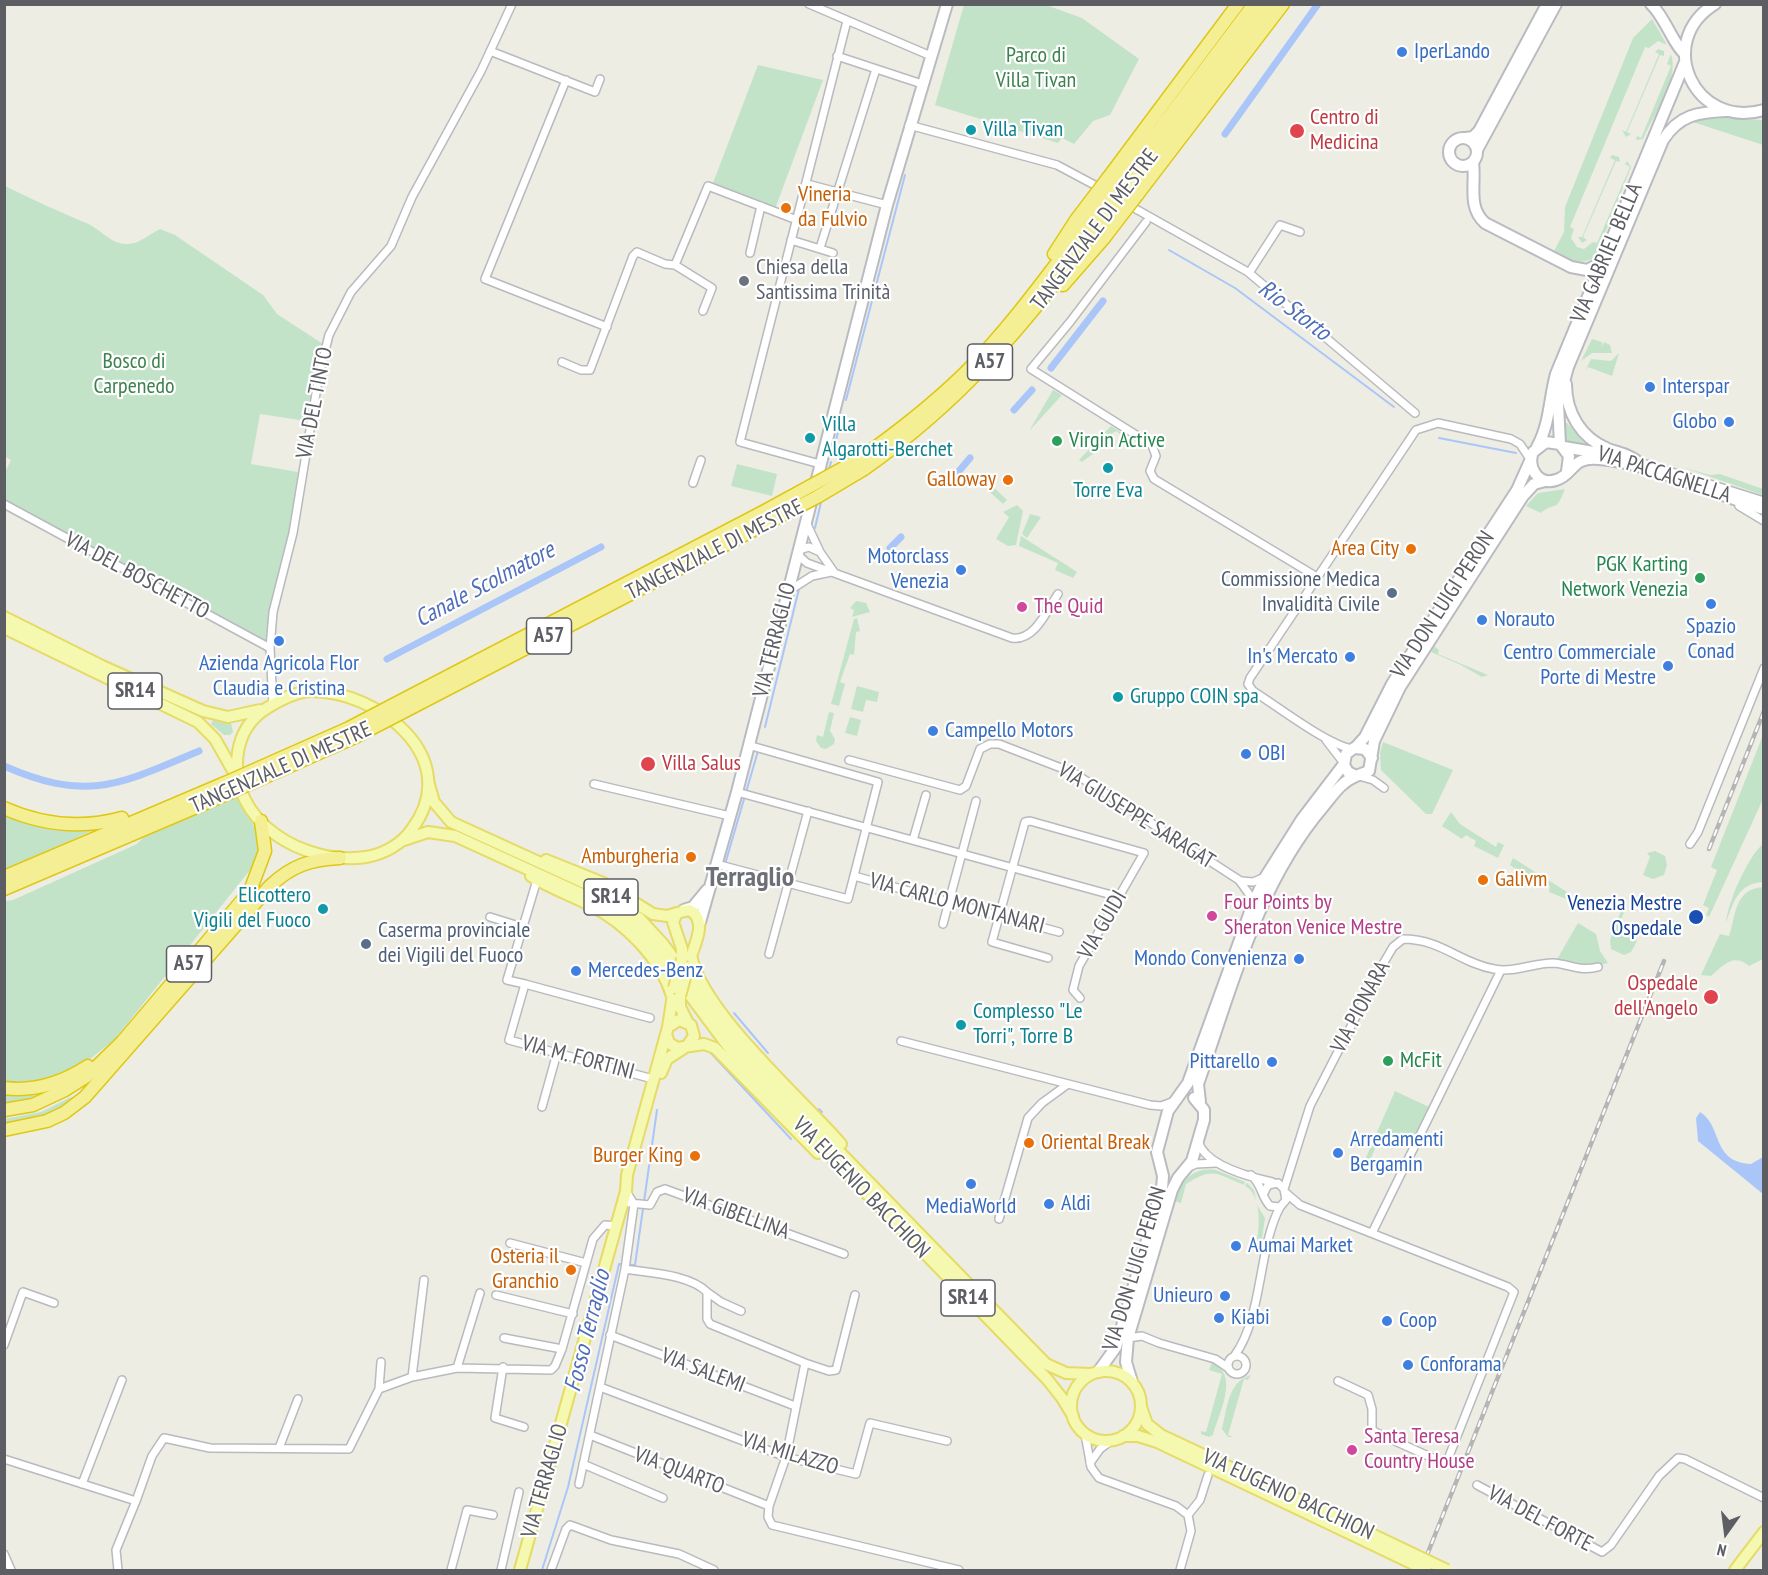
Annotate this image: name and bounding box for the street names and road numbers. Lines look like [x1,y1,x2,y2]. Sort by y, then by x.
street label: TANGENZIALE DI MESTRE [1026,144,1164,316]
street label: VIA GABRIEL BELLA [1566,179,1648,327]
road number: A57 [968,344,1012,380]
street label: VIA DEL TINTO [291,345,339,461]
street label: VIA PACCAGNELLA [1594,441,1734,509]
street label: TANGENZIALE DI MESTRE [622,494,808,606]
street label: VIA DON LUIGI PERON [1386,526,1500,684]
street label: VIA DEL BOSCHETTO [60,527,214,625]
street label: VIA TERRAGLIO [748,580,802,700]
road number: A57 [526,618,572,654]
road number: SR14 [108,673,162,709]
street label: TANGENZIALE DI MESTRE [186,716,376,820]
street label: VIA GIUSEPPE SARAGAT [1053,757,1219,875]
street label: VIA CARLO MONTANARI [866,868,1048,940]
road number: SR14 [584,879,638,915]
street label: VIA GUIDI [1073,886,1133,964]
road number: A57 [166,946,212,982]
street label: VIA PIONARA [1326,957,1396,1057]
street label: VIA M. FORTINI [519,1030,637,1086]
street label: VIA EUGENIO BACCHION [787,1112,935,1264]
street label: VIA GIBELLINA [679,1182,793,1246]
street label: VIA DON LUIGI PERON [1098,1184,1172,1354]
road number: SR14 [941,1280,995,1316]
street label: VIA SALEMI [657,1343,749,1399]
street label: VIA TERRAGLIO [516,1421,574,1541]
street label: VIA MILAZZO [739,1427,841,1481]
street label: VIA QUARTO [630,1442,728,1500]
street label: VIA EUGENIO BACCHION [1198,1444,1378,1546]
street label: VIA DEL FORTE [1483,1480,1597,1558]

